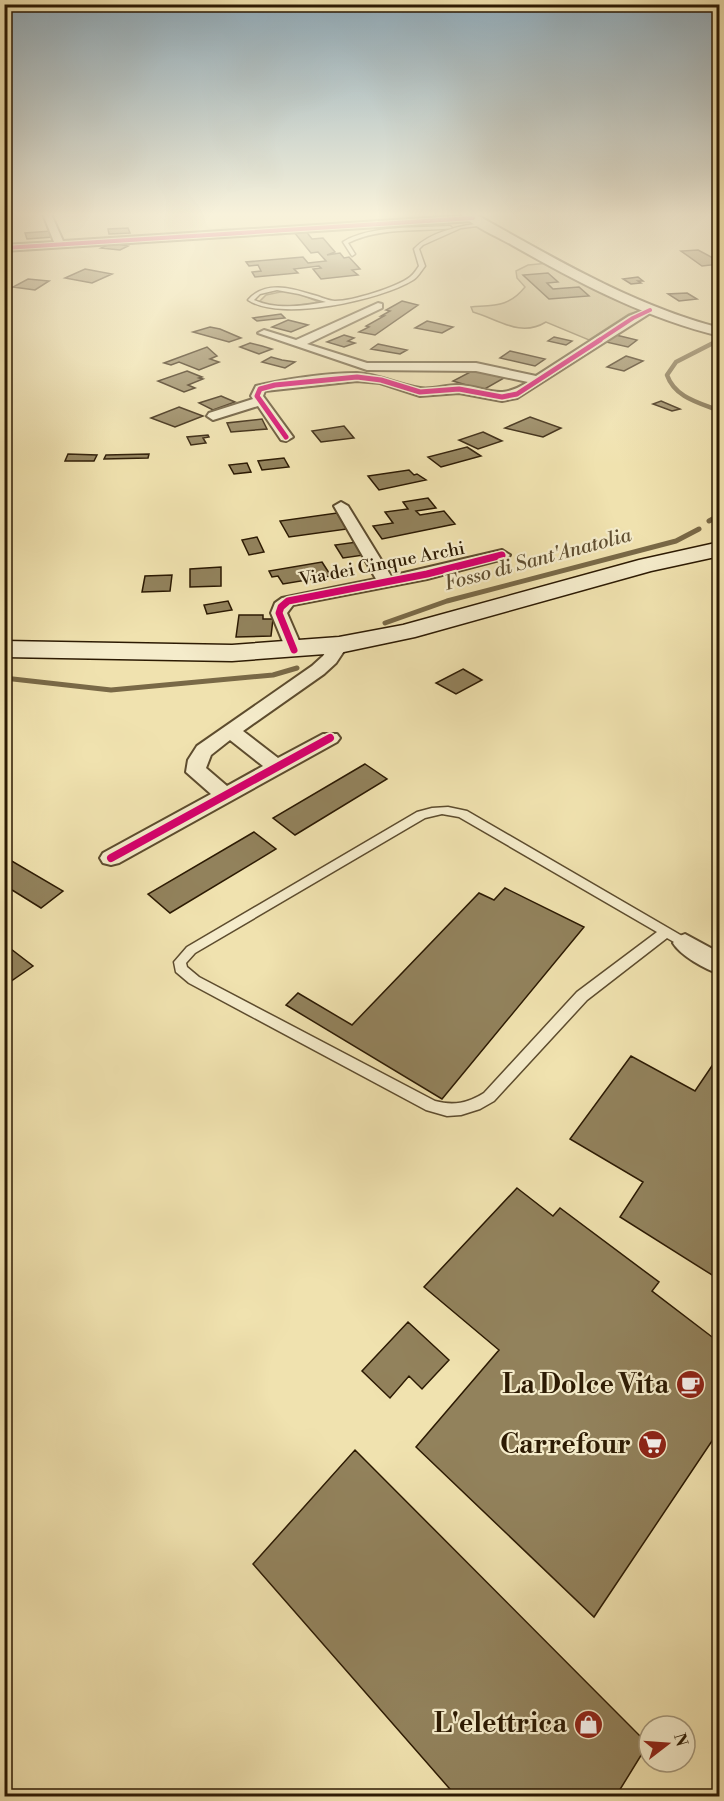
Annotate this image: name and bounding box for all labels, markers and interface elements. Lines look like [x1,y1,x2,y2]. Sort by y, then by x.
water label: Fosso di Sant'Anatolia [442,523,635,597]
street label: Via dei Cinque Archi [296,537,467,592]
place label: La Dolce Vita [502,1368,669,1402]
cafe icon: La Dolce Vita [674,1369,706,1401]
place label: Carrefour [500,1428,631,1462]
supermarket icon: Carrefour [636,1429,668,1461]
place label: L'elettrica [434,1707,567,1741]
shop icon: L'elettrica [572,1708,604,1740]
north arrow [637,1714,697,1774]
text: N [669,1731,692,1749]

